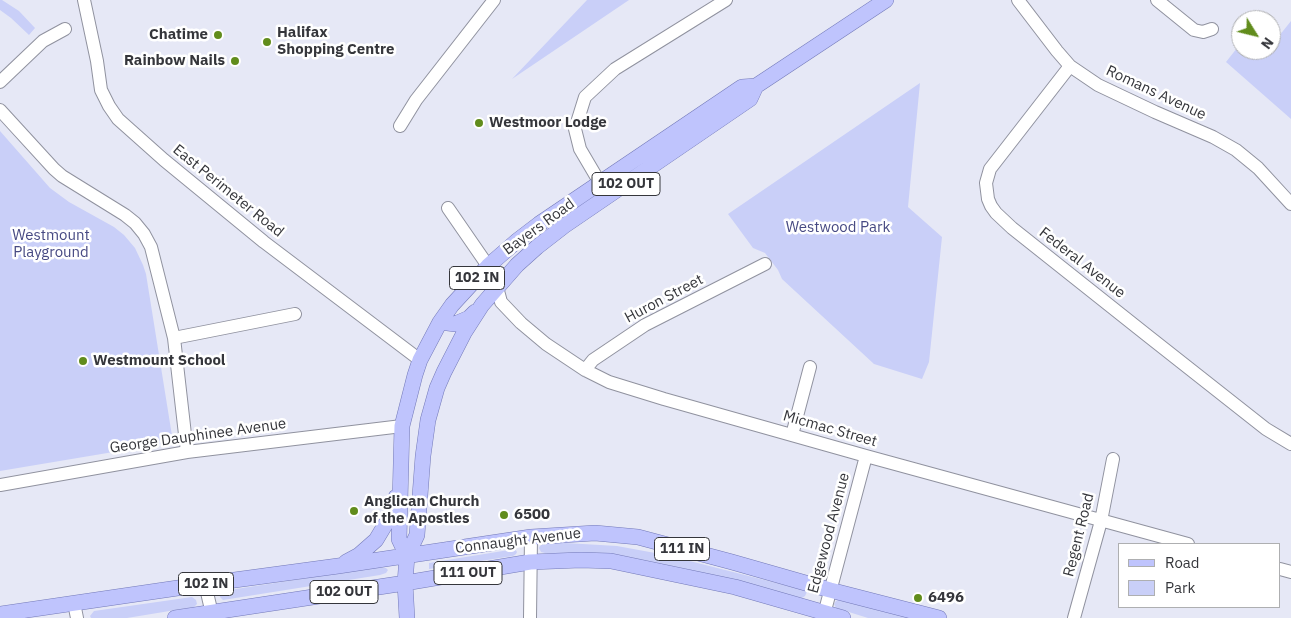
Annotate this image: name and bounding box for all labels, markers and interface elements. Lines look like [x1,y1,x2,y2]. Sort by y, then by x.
north arrow [1231,10,1281,60]
place label: Halifax Shopping Centre [277,24,394,59]
place label: Chatime [149,26,208,44]
marker: Chatime [212,29,224,41]
text: N [1257,34,1278,53]
marker: Halifax Shopping Centre [261,36,273,48]
place label: Rainbow Nails [124,52,225,70]
marker: Rainbow Nails [229,55,241,67]
street label: Romans Avenue [1103,62,1209,124]
place label: Westmoor Lodge [489,114,607,132]
marker: Westmoor Lodge [473,117,485,129]
street label: East Perimeter Road [169,141,287,241]
road number: 102 OUT [592,172,660,195]
street label: Bayers Road [500,195,578,259]
park label: Westwood Park [786,219,890,237]
street label: Federal Avenue [1035,224,1129,302]
park label: Westmount Playground [12,227,90,262]
road number: 102 IN [450,266,504,290]
street label: Huron Street [622,271,706,327]
place label: Westmount School [93,352,225,370]
marker: Westmount School [77,355,89,367]
street label: Micmac Street [781,407,879,451]
street label: George Dauphinee Avenue [109,415,287,457]
street label: Edgewood Avenue [804,471,854,595]
street label: Regent Road [1060,491,1098,579]
place label: Anglican Church of the Apostles [364,493,479,528]
marker: Anglican Church of the Apostles [348,505,360,517]
place label: 6500 [514,506,550,524]
marker: 6500 [498,509,510,521]
street label: Connaught Avenue [454,524,582,558]
road number: 111 IN [654,538,710,560]
legend [1118,543,1281,608]
text: Road [1165,553,1200,572]
road number: 111 OUT [434,562,502,584]
road number: 102 IN [178,572,234,596]
text: Park [1165,578,1195,597]
road number: 102 OUT [310,580,378,604]
place label: 6496 [928,589,964,607]
marker: 6496 [912,592,924,604]

